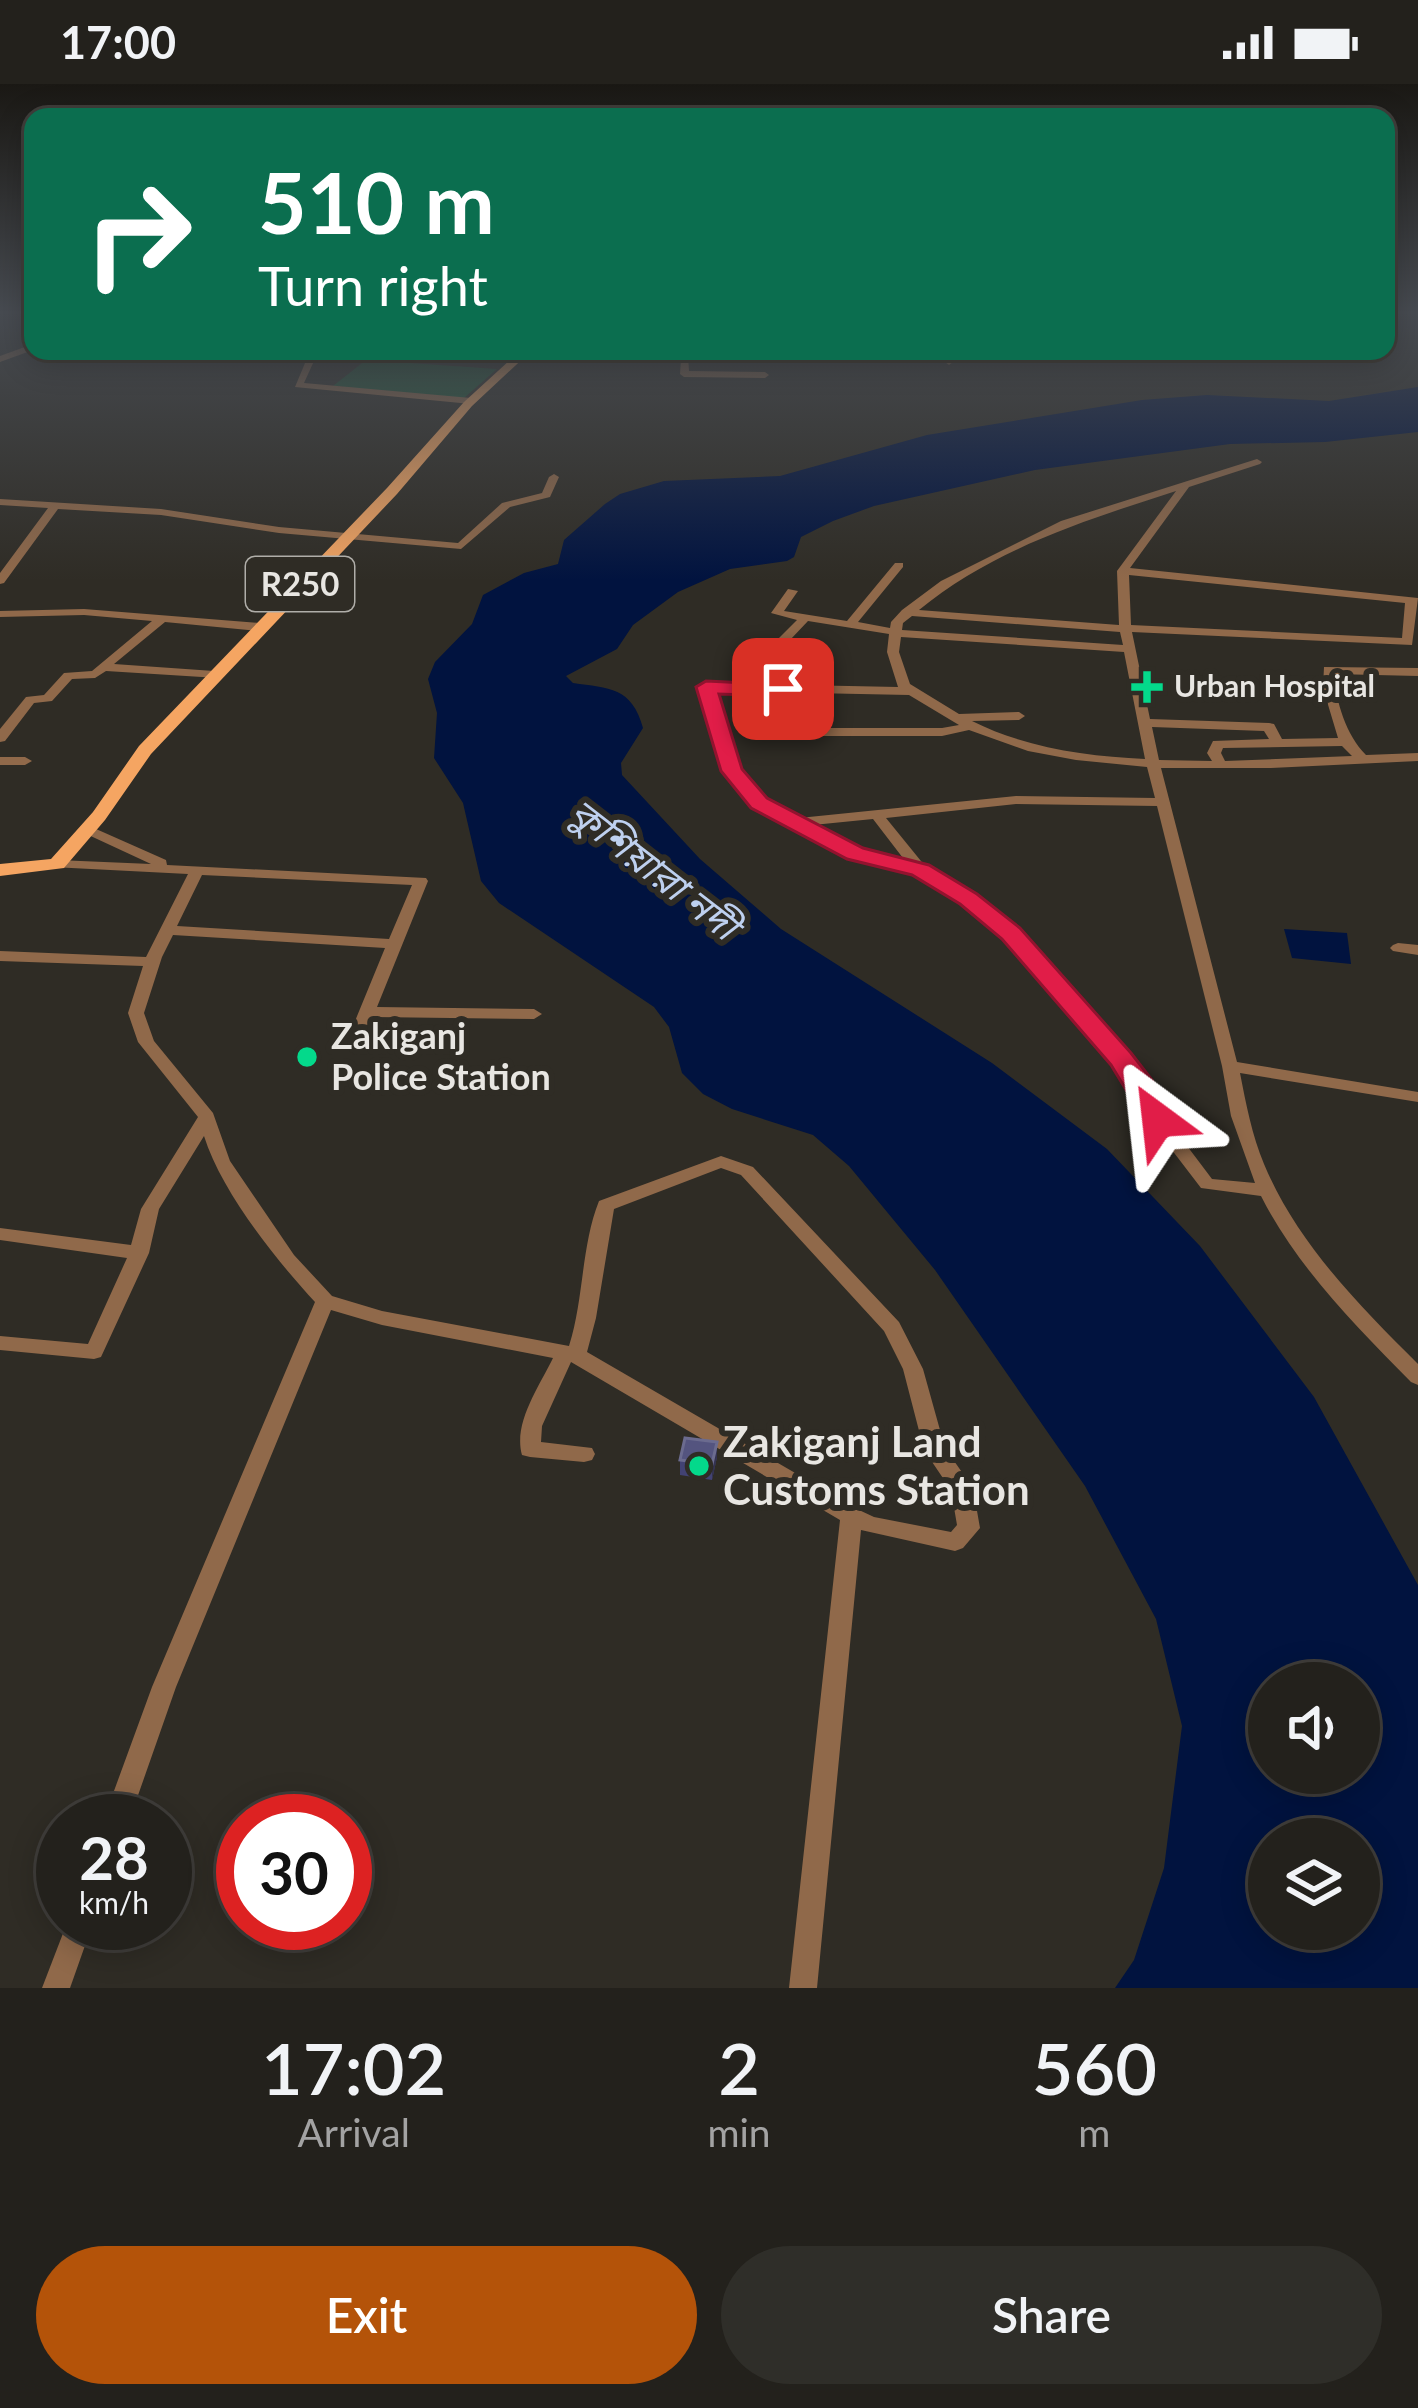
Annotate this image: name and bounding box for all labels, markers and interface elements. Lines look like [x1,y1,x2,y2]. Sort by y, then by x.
text: 17:00 [60,15,176,69]
text: 510 m [258,151,495,252]
icon: right [60,156,216,312]
text: Turn right [258,253,488,318]
road number: R250 [246,557,354,611]
pin [732,638,834,740]
icon: arrive [750,656,816,722]
place label: Urban Hospital [1174,667,1375,703]
marker: Urban Hospital [1131,671,1163,703]
water label: কুশিয়ারা নদী [561,788,753,953]
place label: Zakiganj Police Station [331,1013,551,1098]
marker: Zakiganj Police Station [294,1044,320,1070]
position arrow [1095,1057,1221,1183]
place label: Zakiganj Land Customs Station [723,1416,1030,1514]
marker: Zakiganj Land Customs Station [686,1453,712,1479]
map controls [1248,1662,1380,1950]
button: sound [1248,1662,1380,1794]
speed limit sign: 30 [216,1794,372,1950]
button: layers [1248,1818,1380,1950]
text: 28 [79,1821,149,1893]
text: km/h [79,1884,149,1920]
text: 17:02 [261,2024,446,2110]
text: 2 [718,2024,760,2110]
text: 560 [1032,2024,1157,2110]
text: Arrival [298,2109,410,2155]
text: min [707,2109,771,2155]
text: m [1078,2109,1110,2155]
button: Exit [36,2246,697,2384]
button: Share [721,2246,1382,2384]

